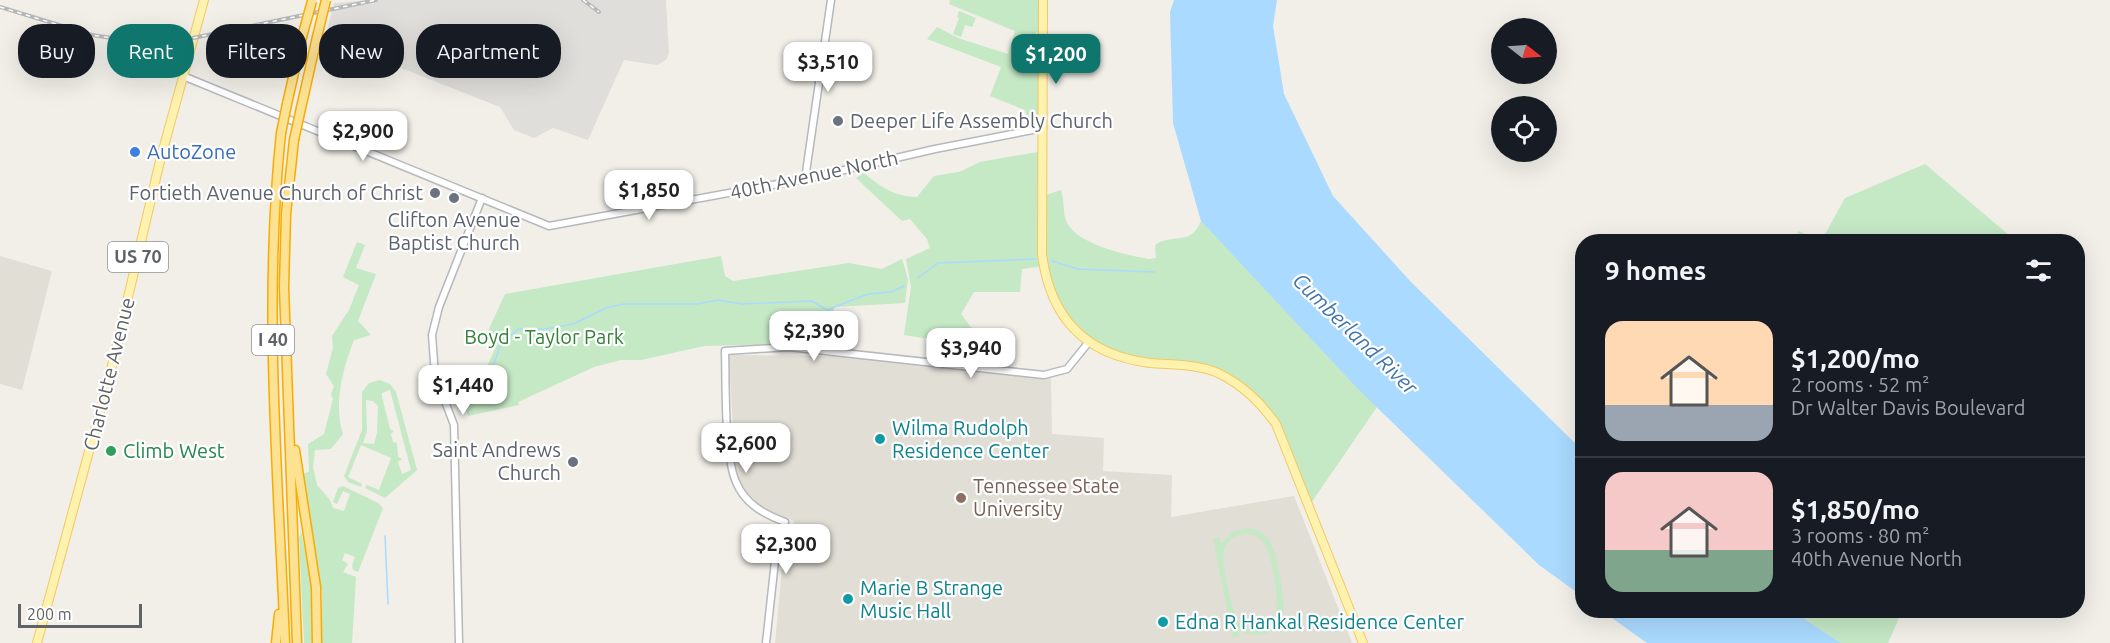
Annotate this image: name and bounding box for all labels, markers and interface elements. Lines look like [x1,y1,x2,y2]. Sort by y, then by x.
north arrow [1491,18,1557,84]
map controls [1491,18,1557,162]
chip: Buy [18,24,95,78]
chip: Rent [107,24,194,78]
chip: Filters [206,24,307,78]
chip: New [319,24,404,78]
chip: Apartment [416,24,561,78]
pin: $1,200 [1007,34,1105,85]
pin: $3,510 [779,42,877,93]
text: $1,200 [1025,42,1087,65]
text: $3,510 [797,50,859,73]
button: locate [1491,96,1557,162]
place label: Deeper Life Assembly Church [850,109,1113,132]
pin: $2,900 [314,111,412,162]
marker: Deeper Life Assembly Church [831,114,845,128]
text: $2,900 [332,119,394,142]
place label: AutoZone [147,140,236,163]
marker: AutoZone [128,145,142,159]
street label: 40th Avenue North [728,145,900,204]
pin: $1,850 [600,170,698,221]
text: $1,850 [618,178,680,201]
place label: Fortieth Avenue Church of Christ [129,181,423,204]
marker: Fortieth Avenue Church of Christ [428,186,442,200]
marker: Clifton Avenue Baptist Church [447,191,461,205]
place label: Clifton Avenue Baptist Church [388,208,520,254]
road number: US 70 [108,242,168,272]
icon: filters [2022,254,2055,287]
text: 9 homes [1605,256,1706,285]
water label: Cumberland River [1288,268,1424,400]
street label: Charlotte Avenue [78,295,139,453]
pin: $2,390 [765,311,863,362]
text: $2,390 [783,319,845,342]
road number: I 40 [252,325,294,355]
park label: Boyd - Taylor Park [464,325,624,348]
pin: $3,940 [922,328,1020,379]
text: $3,940 [940,336,1002,359]
text: $1,200/mo [1791,344,1920,373]
icon: home [1653,345,1725,417]
pin: $1,440 [414,365,512,416]
text: $1,440 [432,373,494,396]
text: 2 rooms · 52 m² [1791,373,1929,396]
text: Dr Walter Davis Boulevard [1791,396,2026,419]
place label: Wilma Rudolph Residence Center [892,416,1050,462]
pin: $2,600 [697,423,795,474]
text: $2,600 [715,431,777,454]
marker: Wilma Rudolph Residence Center [873,432,887,446]
place label: Saint Andrews Church [433,438,561,484]
place label: Climb West [123,439,225,462]
marker: Climb West [104,444,118,458]
marker: Saint Andrews Church [566,455,580,469]
place label: Tennessee State University [973,474,1120,520]
marker: Tennessee State University [954,491,968,505]
text: $1,850/mo [1791,495,1920,524]
icon: home [1653,496,1725,568]
pin: $2,300 [737,524,835,575]
text: 3 rooms · 80 m² [1791,524,1929,547]
text: $2,300 [755,532,817,555]
text: 40th Avenue North [1791,547,1962,570]
place label: Marie B Strange Music Hall [860,576,1003,622]
marker: Marie B Strange Music Hall [841,592,855,606]
scale bar [18,601,142,628]
text: 200 m [27,605,72,623]
place label: Edna R Hankal Residence Center [1175,610,1464,633]
marker: Edna R Hankal Residence Center [1156,615,1170,629]

